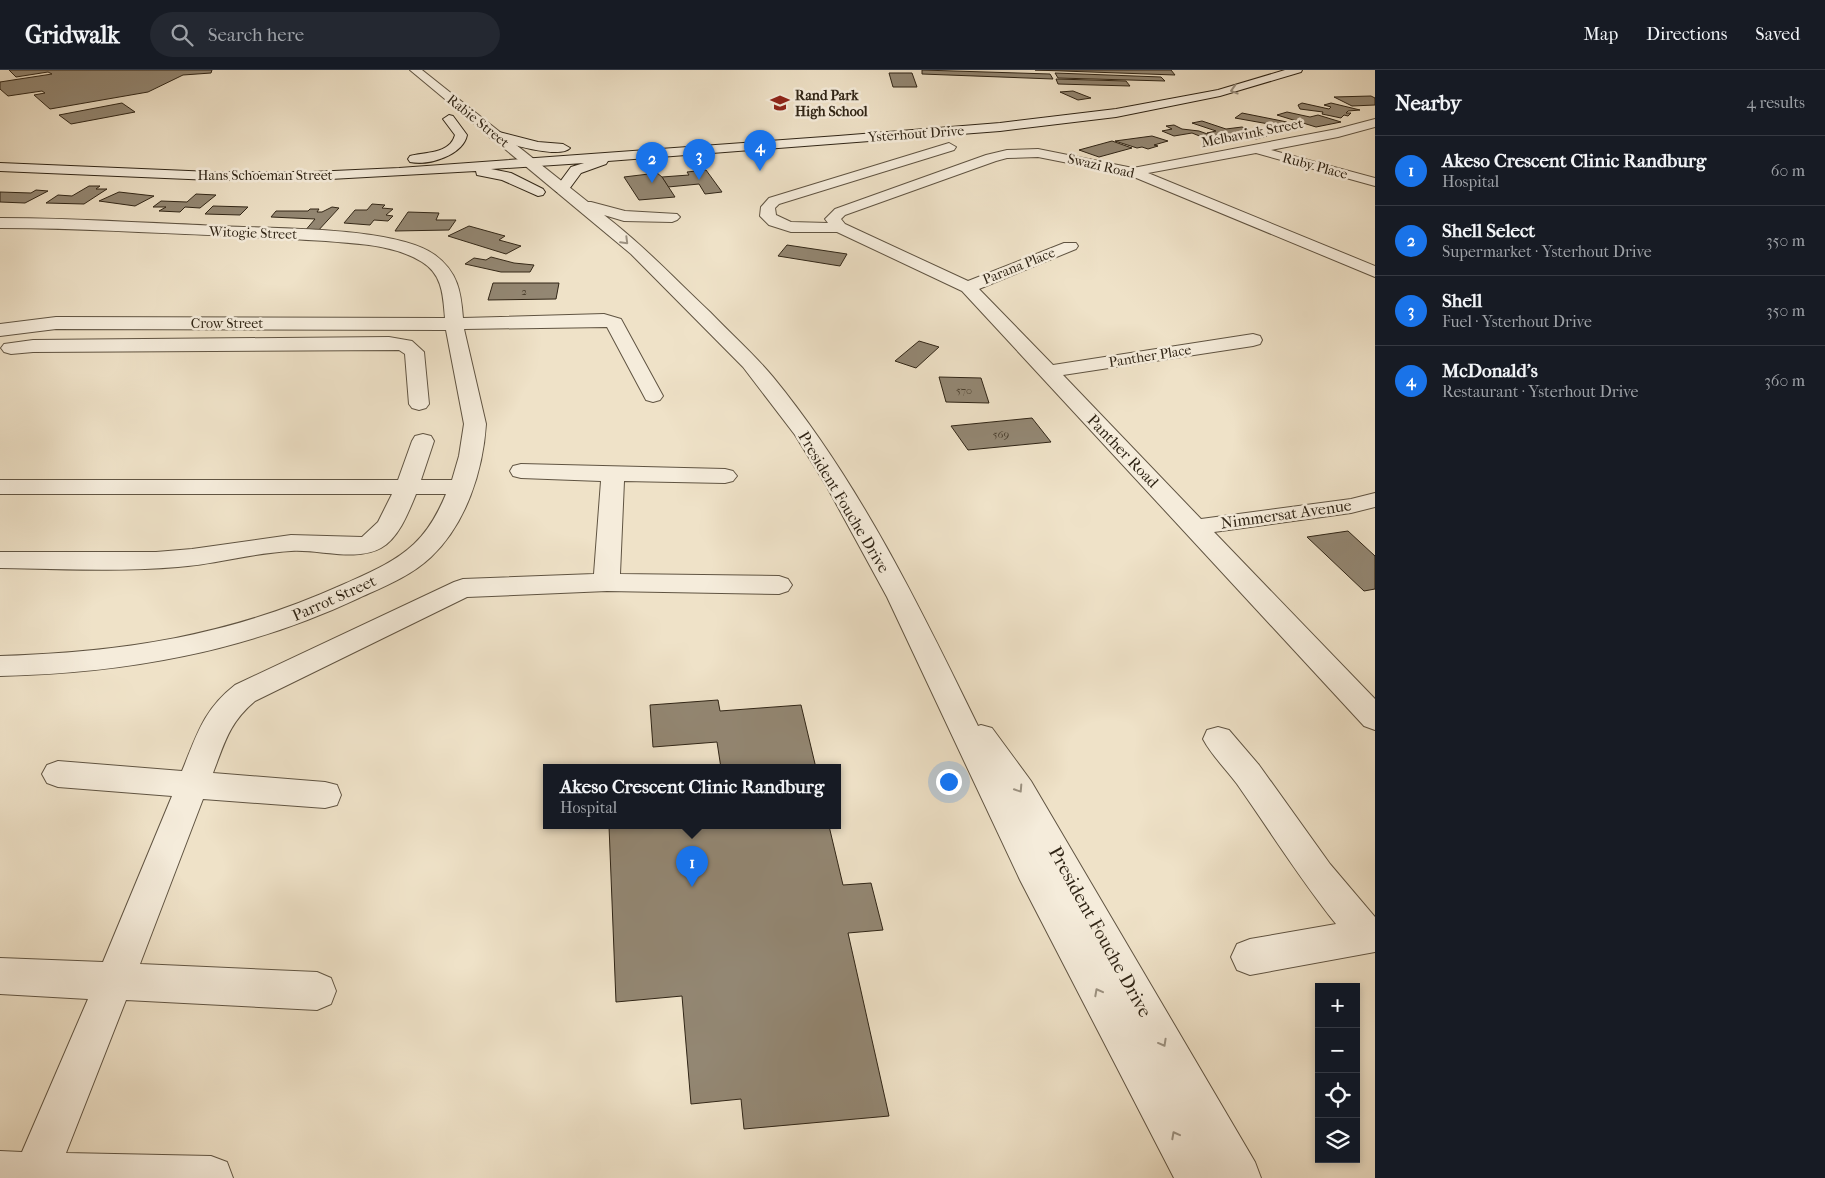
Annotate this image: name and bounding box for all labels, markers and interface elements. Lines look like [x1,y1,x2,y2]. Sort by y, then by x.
search box [150,12,500,57]
text: Gridwalk [25,21,120,49]
icon: search [168,21,196,49]
text: Search here [208,24,304,46]
text: Map [1584,24,1618,45]
text: Directions [1646,24,1727,45]
text: Saved [1755,24,1800,45]
one-way arrow [1230,84,1238,94]
place label: Rand Park High School [795,87,868,120]
street label: Rabie Street [444,91,512,151]
text: Nearby [1395,91,1461,115]
school or university icon: Rand Park High School [769,92,791,114]
text: 4 results [1747,93,1805,112]
street label: Melbavink Street [1200,115,1304,151]
street label: Ysterhout Drive [866,122,965,146]
pin: 4 [744,130,776,171]
pin: 3 [683,139,715,180]
pin: 2 [636,142,668,183]
street label: Ruby Place [1280,149,1350,183]
street label: Swazi Road [1066,150,1137,182]
text: Akeso Crescent Clinic Randburg [1442,150,1706,172]
text: 1 [1408,161,1414,180]
text: 60 m [1771,161,1805,180]
street label: Hans Schoeman Street [197,167,333,184]
text: Hospital [1442,172,1499,191]
text: Shell Select [1442,220,1535,242]
street label: Witogie Street [208,223,297,243]
text: 2 [1407,231,1415,250]
text: 350 m [1766,231,1805,250]
one-way arrow [619,235,628,244]
text: Supermarket · Ysterhout Drive [1442,242,1652,261]
street label: Parana Place [980,244,1058,288]
house number: 2 [521,285,527,298]
text: Shell [1442,290,1482,312]
text: 3 [1408,301,1414,320]
text: 350 m [1766,301,1805,320]
text: Fuel · Ysterhout Drive [1442,312,1592,331]
street label: Crow Street [191,315,263,332]
street label: Panther Place [1107,341,1193,371]
text: McDonald's [1442,360,1538,382]
text: 4 [1406,371,1416,390]
text: 360 m [1764,371,1805,390]
text: Restaurant · Ysterhout Drive [1442,382,1639,401]
house number: 570 [956,384,972,397]
street label: Panther Road [1083,410,1163,492]
street label: President Fouche Drive [794,428,894,576]
house number: 569 [993,428,1009,441]
street label: Nimmersat Avenue [1219,495,1353,533]
street label: Parrot Street [289,571,379,625]
popup [543,764,841,829]
your location [936,769,962,795]
text: Akeso Crescent Clinic Randburg [560,776,824,798]
one-way arrow [1013,784,1022,793]
text: Hospital [560,798,617,817]
street label: President Fouche Drive [1044,843,1156,1021]
pin: 1 [676,846,708,887]
map controls [1315,983,1360,1163]
button: + [1315,983,1360,1028]
one-way arrow [1094,988,1104,997]
button: − [1315,1028,1360,1073]
one-way arrow [1157,1038,1167,1047]
button: locate [1315,1073,1360,1118]
button: layers [1315,1118,1360,1163]
one-way arrow [1171,1131,1181,1140]

